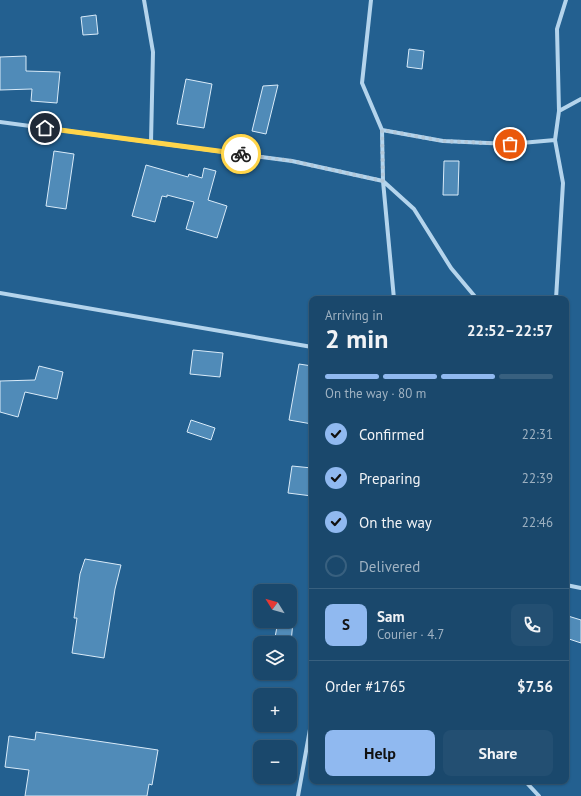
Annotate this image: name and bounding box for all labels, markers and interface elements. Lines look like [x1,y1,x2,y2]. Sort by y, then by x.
pin [28,111,62,145]
icon: home [34,117,56,139]
pin [493,127,527,161]
icon: bag [499,133,521,155]
courier [221,134,261,174]
icon: bike [230,143,252,165]
text: Arriving in [325,307,383,324]
text: 22:52–22:57 [467,321,553,340]
text: 2 min [325,322,388,355]
text: On the way · 80 m [325,385,426,402]
icon: check [325,423,347,445]
text: Confirmed [359,425,424,444]
text: 22:31 [522,426,553,443]
icon: check [325,467,347,489]
text: Preparing [359,469,421,488]
text: 22:39 [522,470,553,487]
icon: check [325,511,347,533]
text: On the way [359,513,432,532]
text: 22:46 [522,514,553,531]
text: Delivered [359,557,420,576]
north arrow [253,584,297,628]
map controls [253,584,297,784]
button: phone [511,604,553,646]
text: Sam [377,607,404,626]
text: S [342,615,350,634]
text: Courier · 4.7 [377,626,444,643]
button: layers [253,636,297,680]
text: Order #1765 [325,677,406,696]
text: $7.56 [517,677,553,696]
button: + [253,688,297,732]
button: Help [325,730,435,776]
button: Share [443,730,553,776]
button: − [253,740,297,784]

